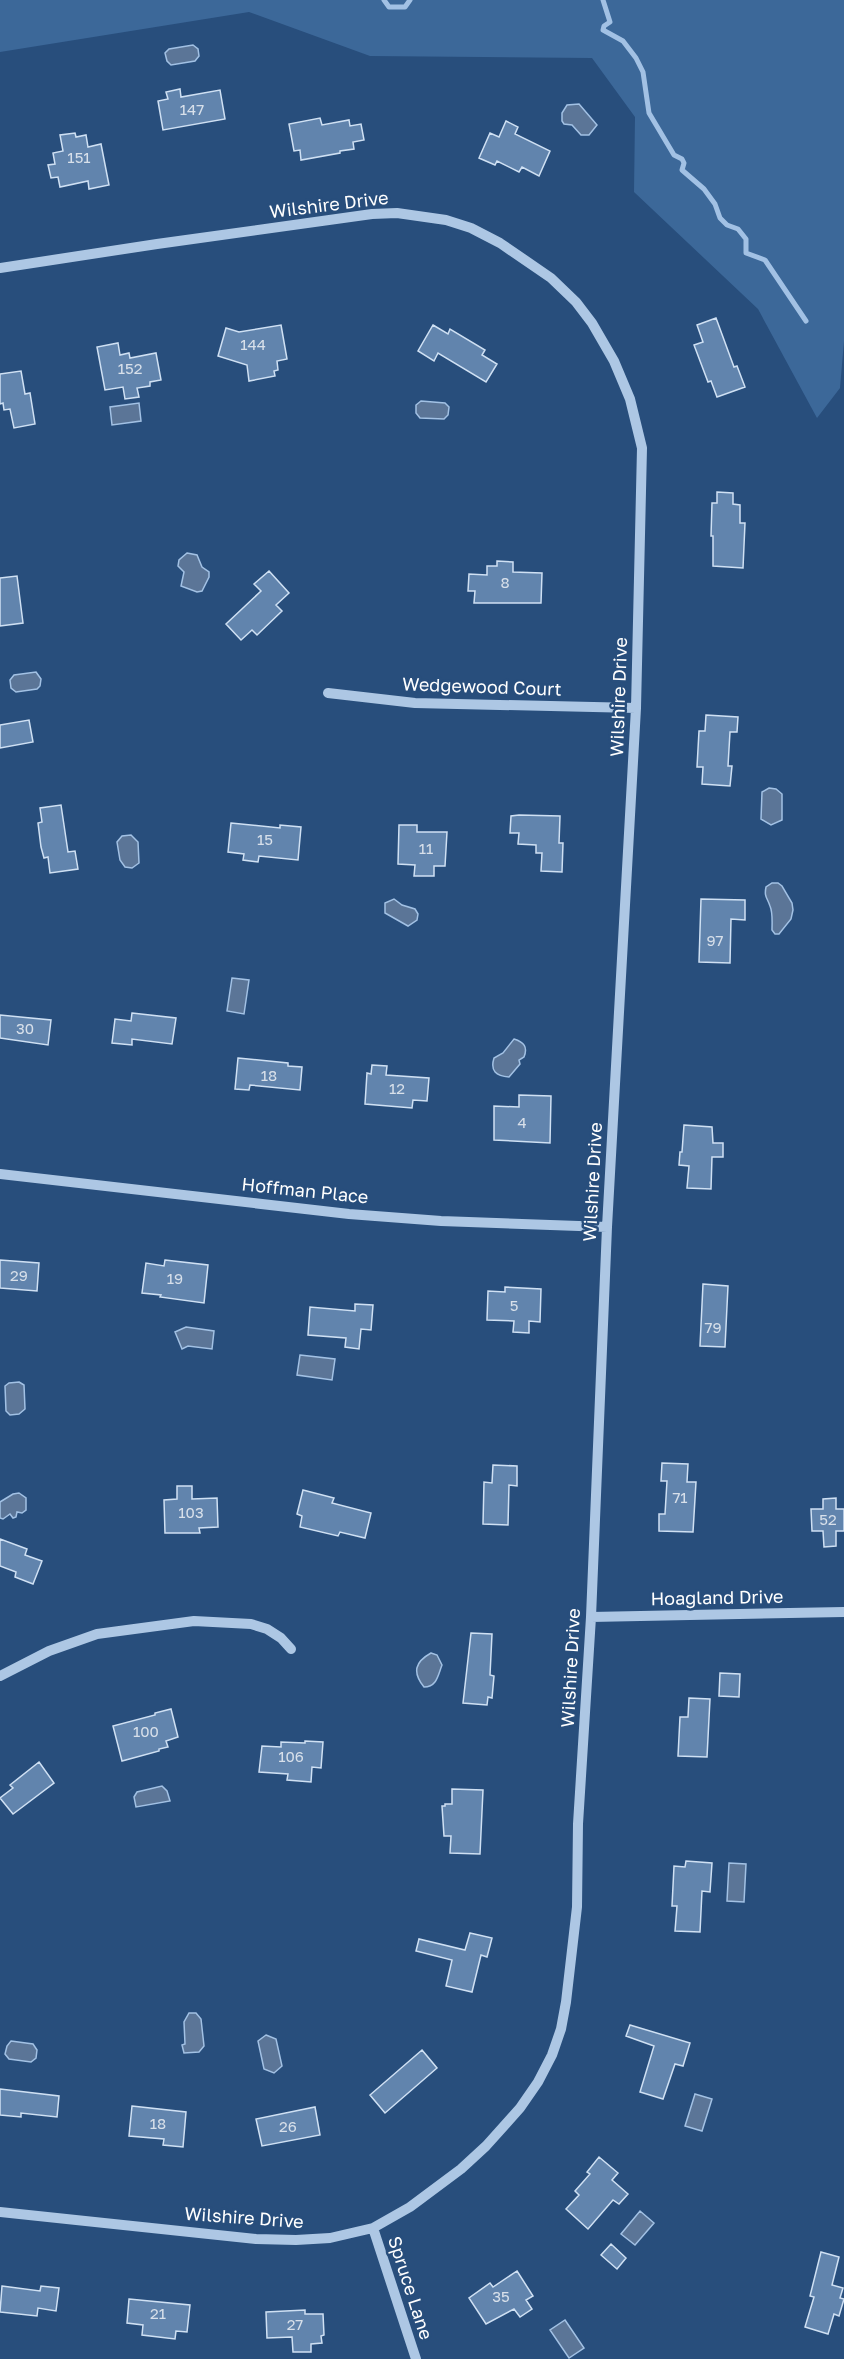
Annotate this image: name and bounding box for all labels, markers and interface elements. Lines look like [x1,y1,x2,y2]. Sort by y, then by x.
house number: 147 [180,100,204,118]
house number: 151 [67,148,91,166]
street label: Wilshire Drive [268,186,390,222]
house number: 144 [240,335,266,353]
house number: 152 [118,359,142,377]
house number: 8 [500,573,510,591]
street label: Wilshire Drive [605,637,631,757]
street label: Wedgewood Court [402,672,562,700]
house number: 15 [257,830,273,848]
house number: 11 [419,839,433,857]
house number: 97 [706,931,724,949]
house number: 30 [16,1019,34,1037]
house number: 18 [261,1066,277,1084]
house number: 12 [389,1079,405,1097]
house number: 4 [517,1113,527,1131]
street label: Wilshire Drive [578,1122,606,1242]
street label: Hoffman Place [241,1172,370,1208]
house number: 29 [10,1266,28,1284]
house number: 19 [167,1269,183,1287]
house number: 5 [510,1296,518,1314]
house number: 79 [704,1318,722,1336]
house number: 71 [672,1488,688,1506]
house number: 103 [178,1503,204,1521]
house number: 52 [819,1510,837,1528]
street label: Hoagland Drive [650,1585,784,1609]
street label: Wilshire Drive [556,1608,584,1728]
house number: 100 [133,1722,159,1740]
house number: 106 [278,1747,304,1765]
house number: 18 [150,2114,166,2132]
house number: 26 [279,2117,297,2135]
street label: Wilshire Drive [184,2202,305,2232]
street label: Spruce Lane [384,2233,438,2342]
house number: 35 [492,2287,510,2305]
house number: 21 [150,2304,166,2322]
house number: 27 [287,2315,303,2333]

